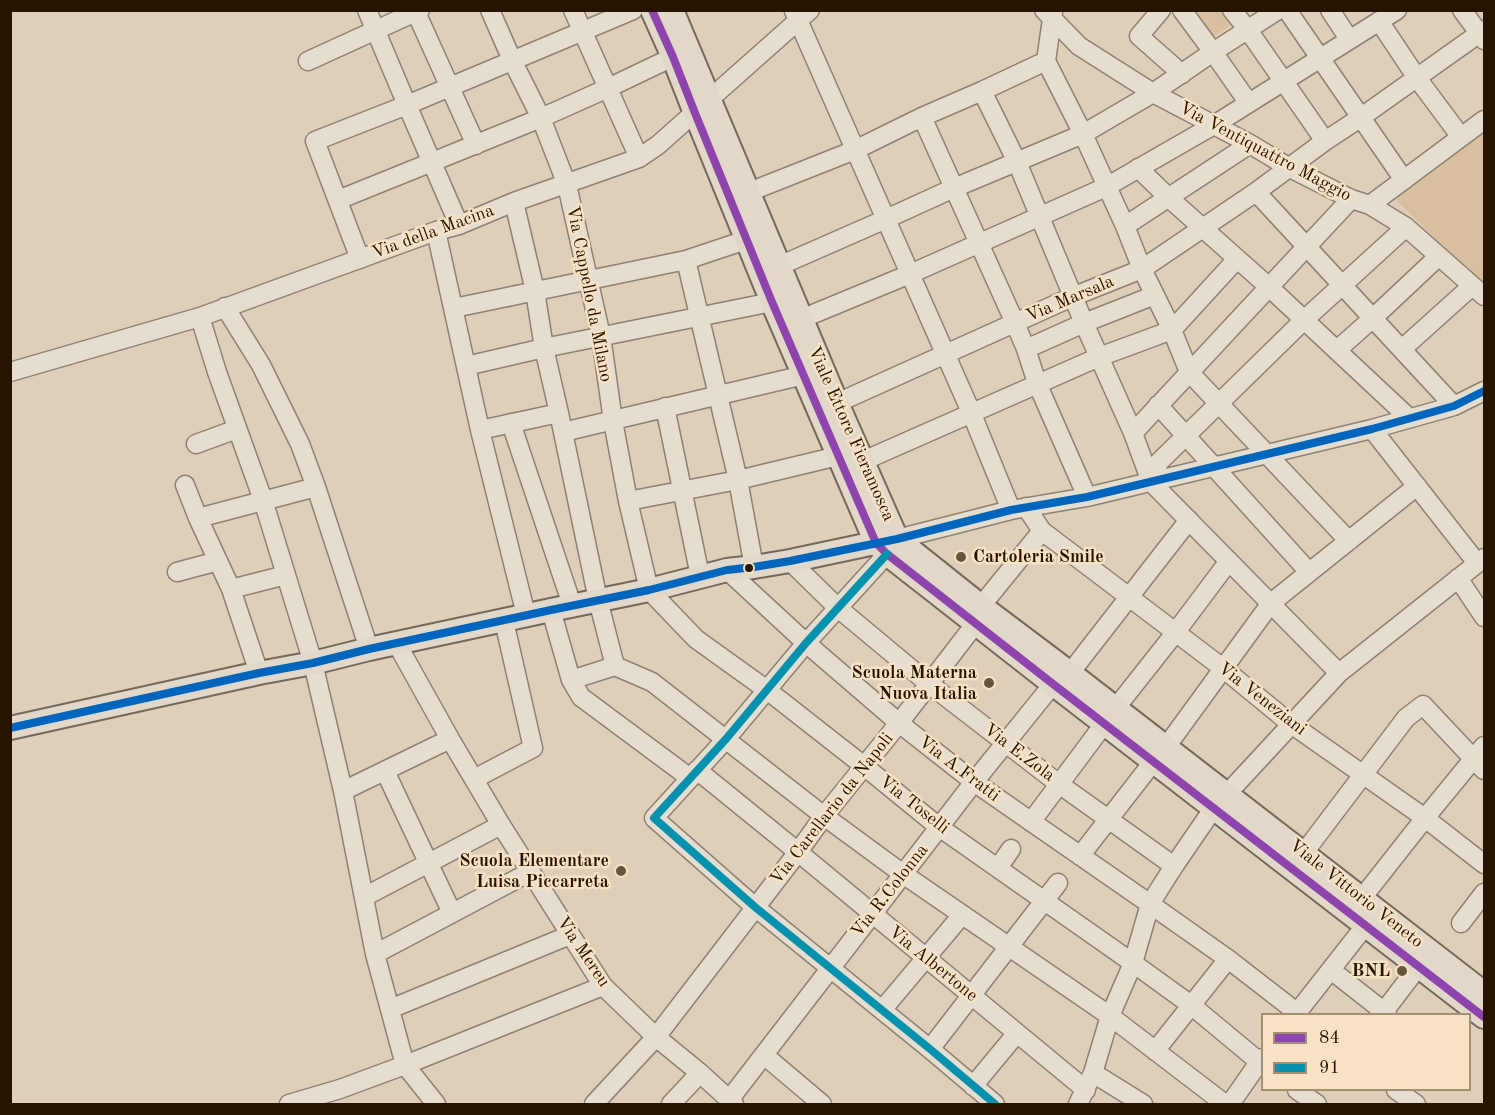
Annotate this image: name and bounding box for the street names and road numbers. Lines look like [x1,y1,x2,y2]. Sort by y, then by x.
street label: Via Ventiquattro Maggio [1175,97,1355,207]
street label: Via della Macina [369,200,497,264]
street label: Via Cappello da Milano [561,204,617,384]
street label: Via Marsala [1023,271,1117,327]
street label: Viale Ettore Fieramosca [803,343,899,525]
street label: Via Veneziani [1213,658,1311,740]
street label: Via E.Zola [979,719,1059,787]
street label: Via Carellario da Napoli [766,729,898,889]
street label: Via A.Fratti [914,731,1004,807]
street label: Via Toselli [875,771,953,839]
street label: Viale Vittorio Veneto [1285,835,1427,953]
street label: Via R.Colonna [847,840,933,942]
street label: Via Mereu [552,913,614,991]
street label: Via Albertone [884,921,982,1007]

